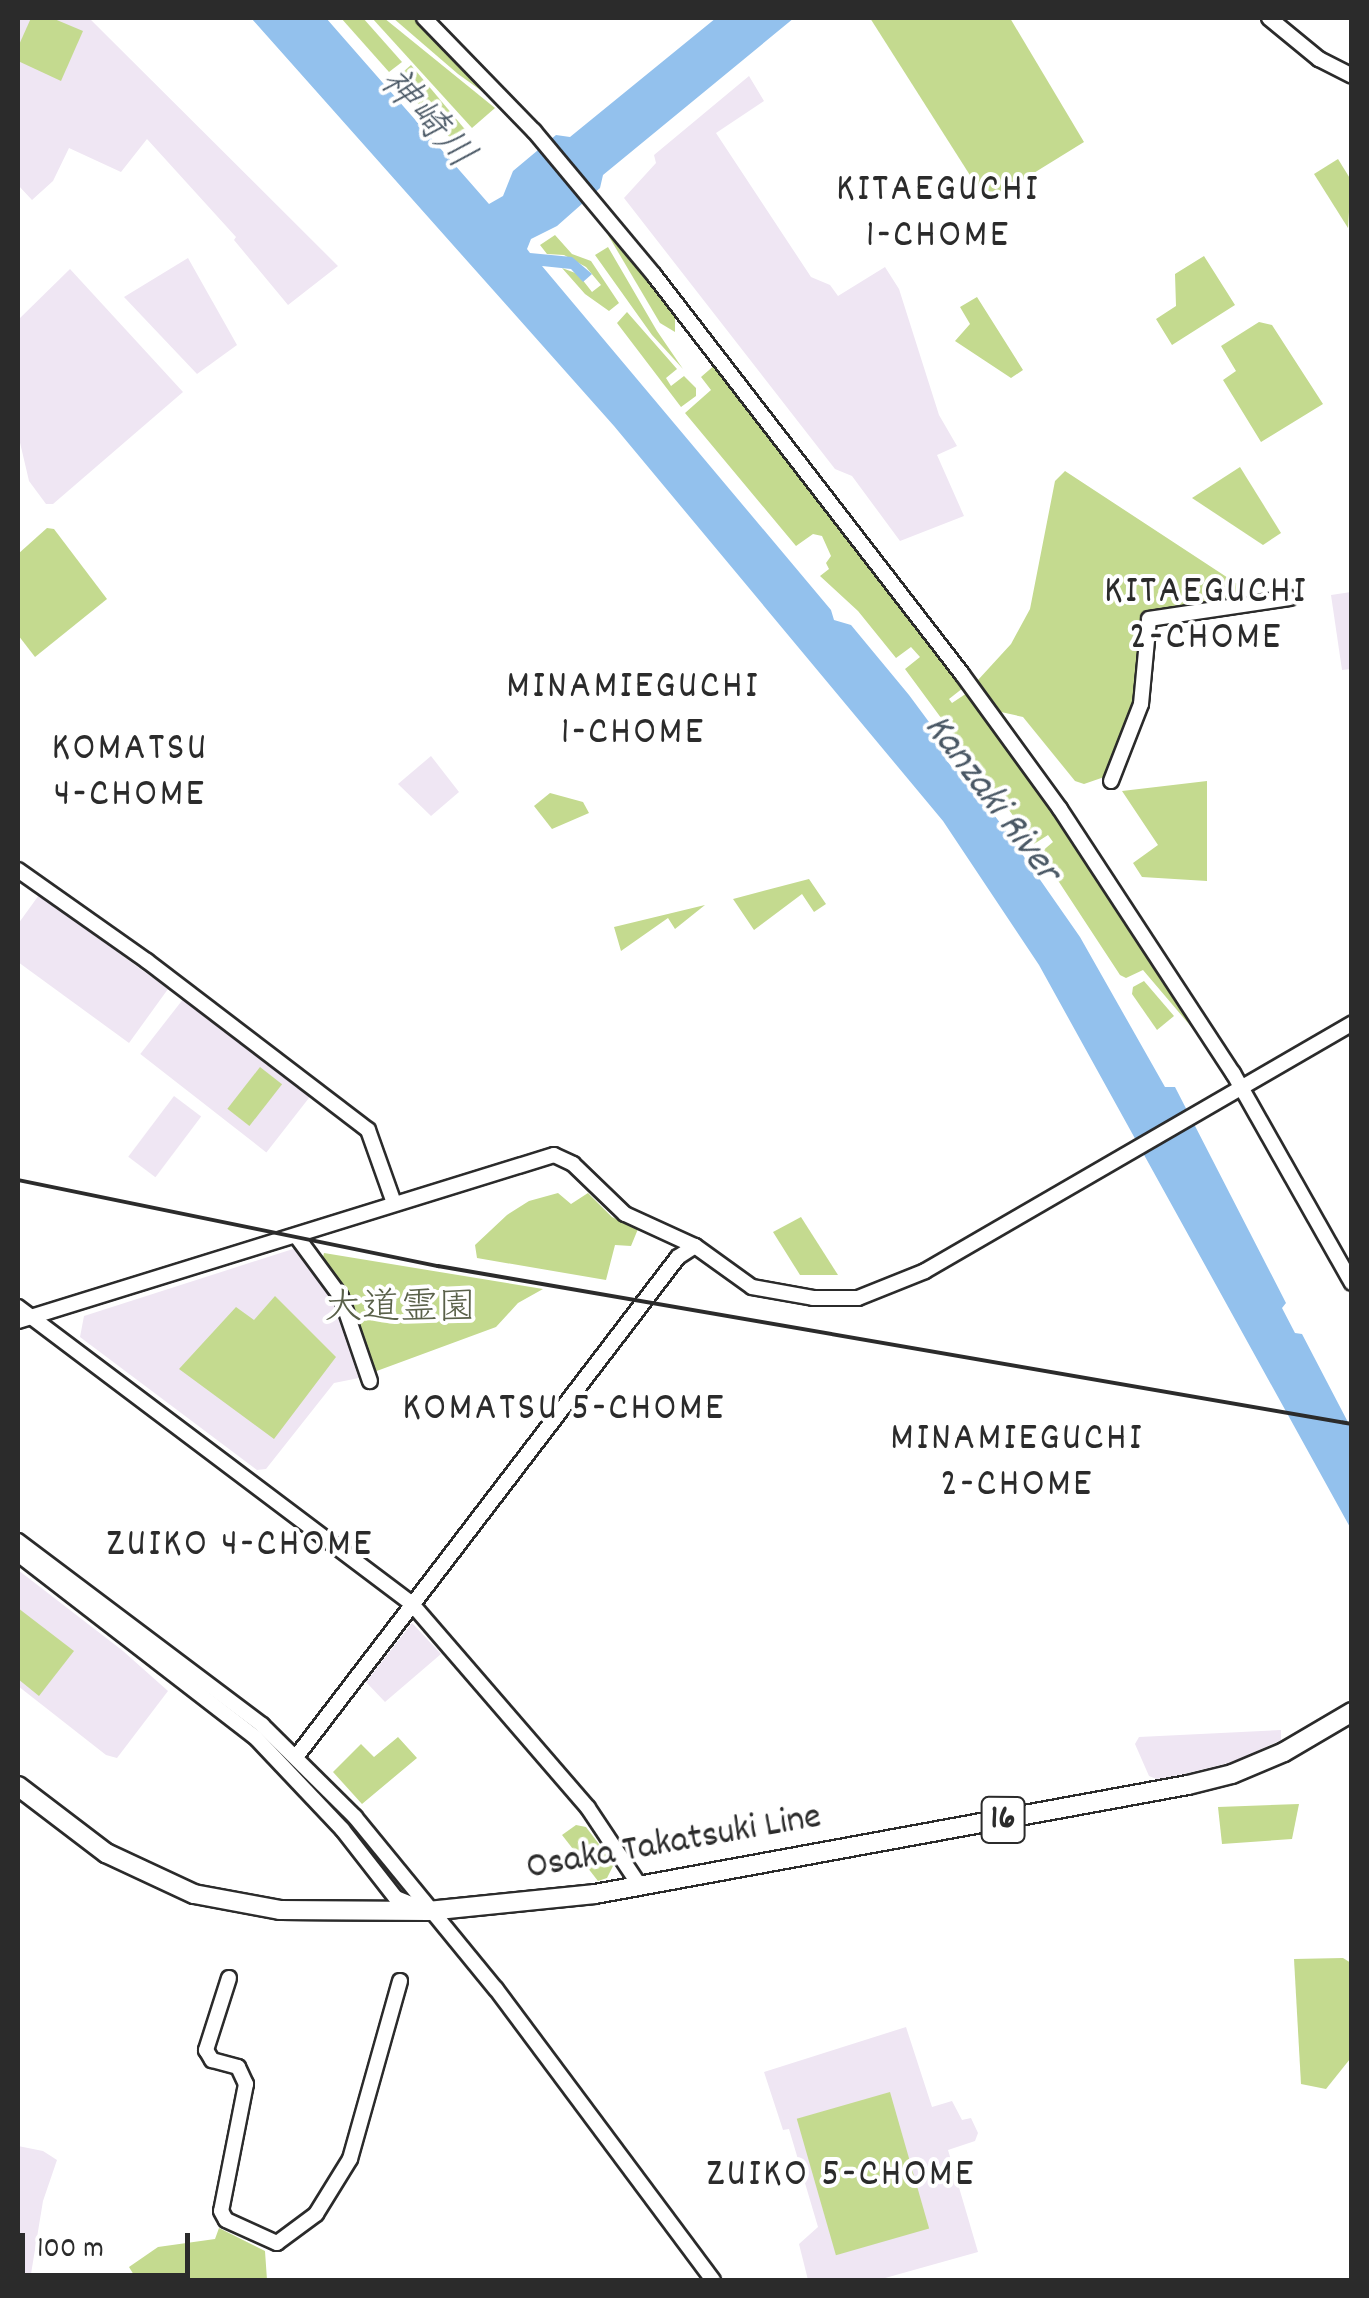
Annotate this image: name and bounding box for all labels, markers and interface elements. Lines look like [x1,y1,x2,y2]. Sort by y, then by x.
water label: 神崎川 [366,60,482,182]
district label: KITAEGUCHI 1-CHOME [836,168,1040,262]
district label: KITAEGUCHI 2-CHOME [1104,570,1308,664]
district label: MINAMIEGUCHI 1-CHOME [506,665,760,759]
water label: Kanzaki River [911,706,1069,894]
district label: KOMATSU 4-CHOME [51,727,209,821]
park label: 大道霊園 [324,1288,476,1334]
district label: KOMATSU 5-CHOME [402,1387,726,1435]
district label: MINAMIEGUCHI 2-CHOME [890,1417,1144,1511]
district label: ZUIKO 4-CHOME [106,1523,374,1571]
road number: 16 [980,1790,1026,1850]
street label: Osaka Takatsuki Line [523,1796,825,1892]
district label: ZUIKO 5-CHOME [706,2153,976,2201]
scale bar [25,2213,195,2275]
text: 100 m [37,2229,104,2272]

